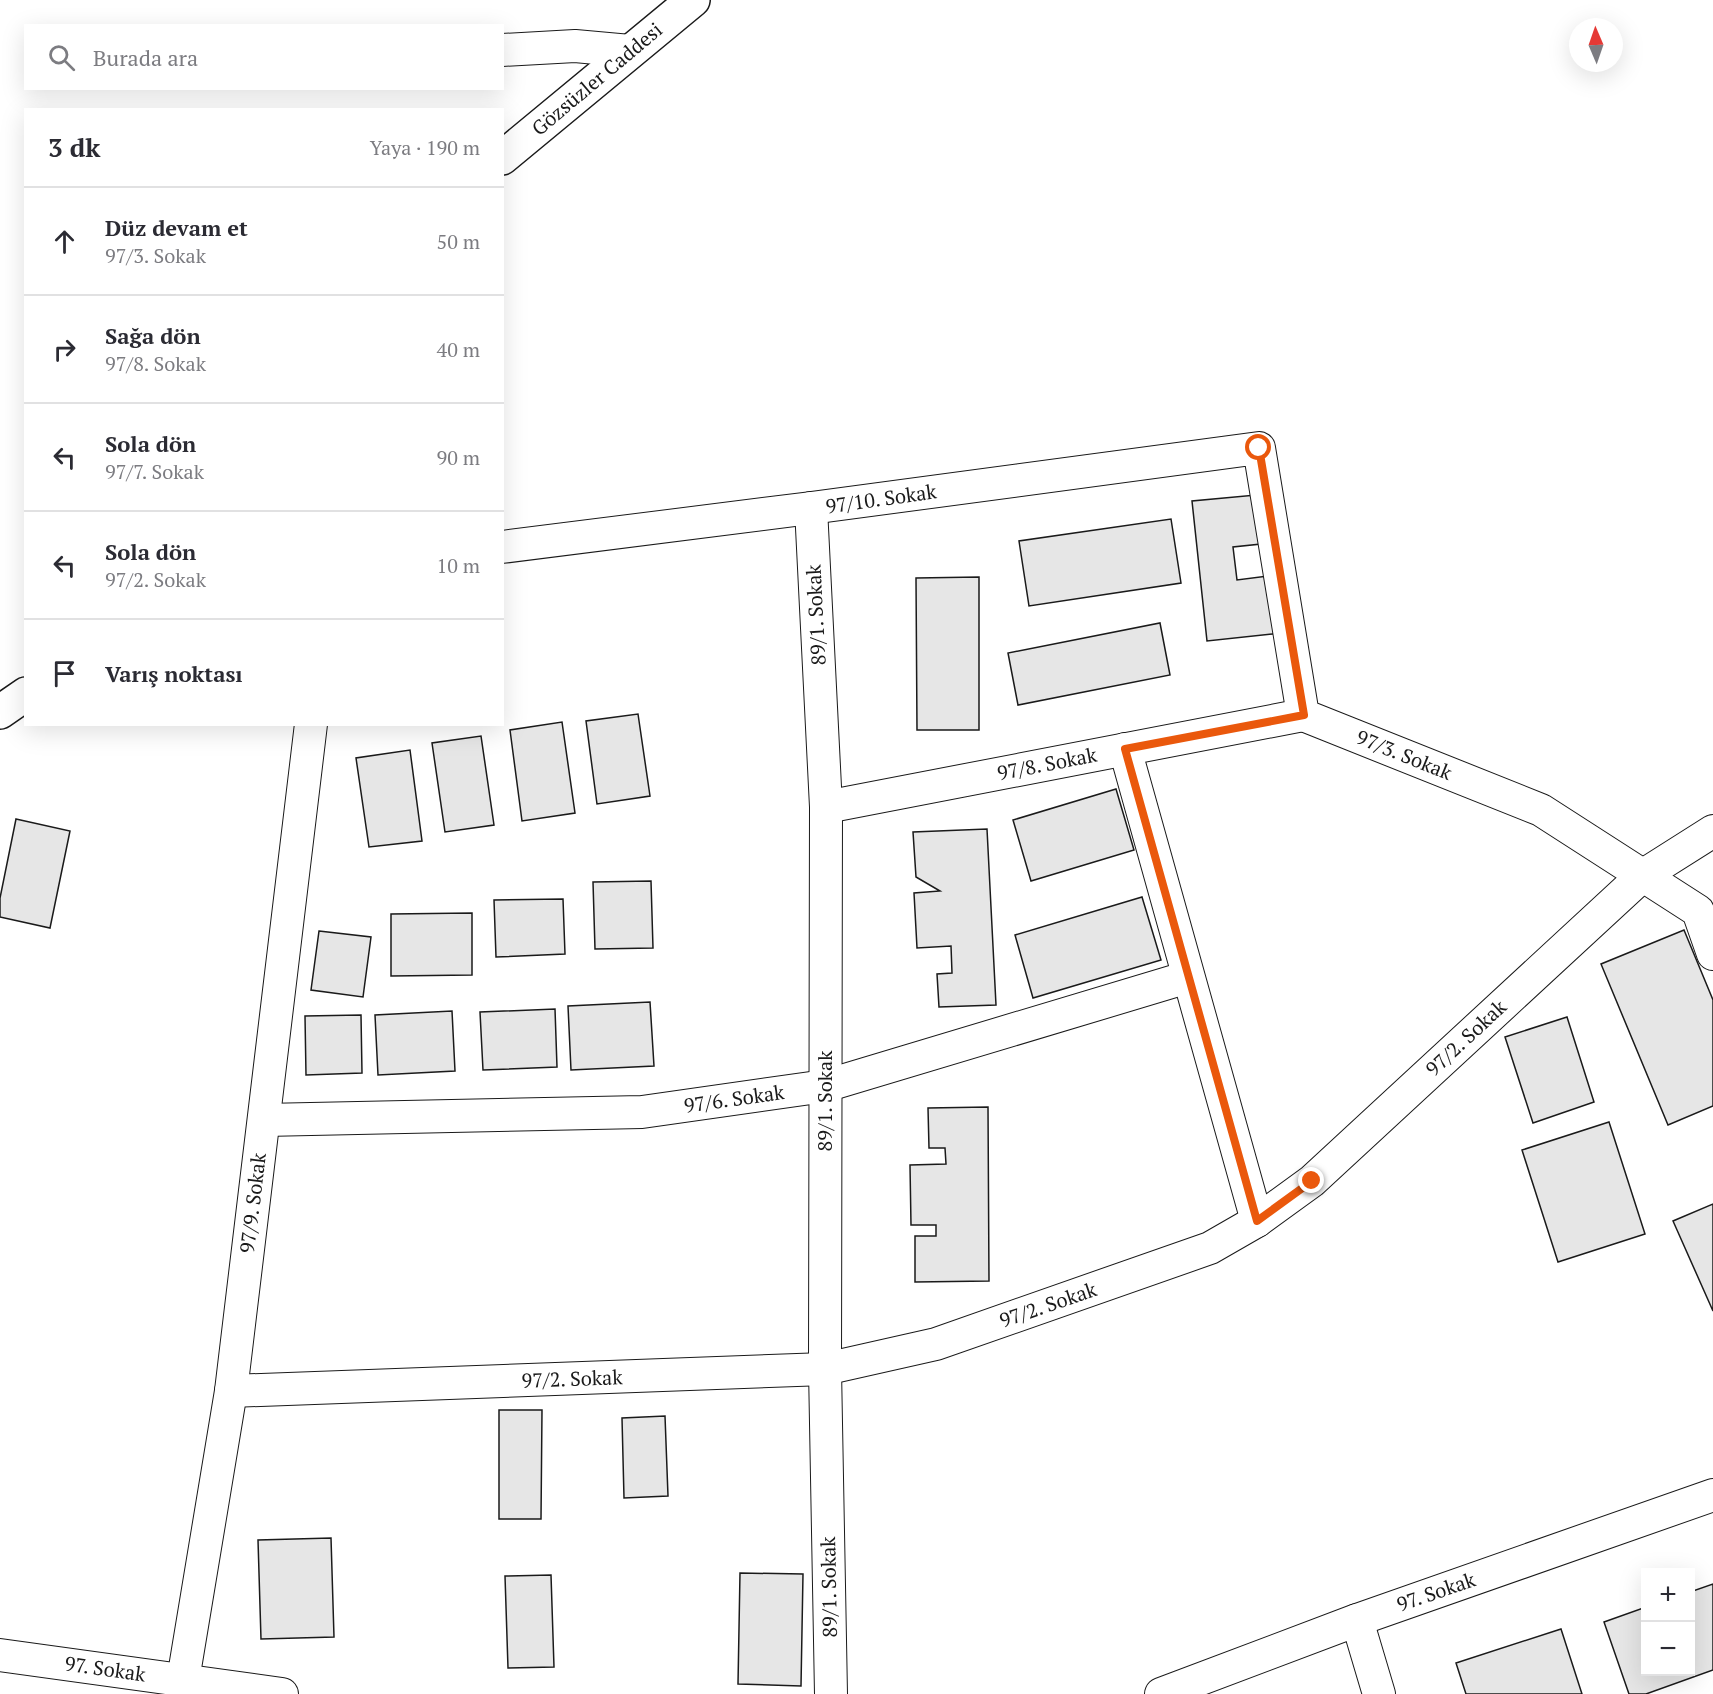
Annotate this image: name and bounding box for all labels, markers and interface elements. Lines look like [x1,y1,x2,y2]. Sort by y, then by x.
street label: Gözsüzler Caddesi [526,16,668,141]
north arrow [1569,18,1623,72]
search box [24,24,504,90]
icon: search [45,41,78,74]
text: Burada ara [93,43,198,72]
text: 3 dk [48,130,100,164]
text: Yaya · 190 m [370,134,480,161]
text: Düz devam et [105,213,248,242]
icon: ahead [48,225,81,258]
text: 50 m [437,228,480,255]
text: 97/3. Sokak [105,242,206,269]
text: Sağa dön [105,321,201,350]
icon: right [48,333,81,366]
text: 40 m [437,336,480,363]
text: 97/8. Sokak [105,350,206,377]
text: Sola dön [105,429,196,458]
route start [1245,434,1271,460]
icon: left [48,441,81,474]
text: 90 m [437,444,480,471]
text: 97/7. Sokak [105,458,204,485]
street label: 97/10. Sokak [824,477,939,520]
text: Sola dön [105,537,196,566]
icon: left [48,549,81,582]
text: 10 m [437,552,480,579]
street label: 89/1. Sokak [799,563,832,666]
text: 97/2. Sokak [105,566,206,593]
icon: arrive [48,657,81,690]
text: Varış noktası [105,659,243,688]
street label: 97/3. Sokak [1352,723,1457,786]
street label: 97/8. Sokak [995,740,1100,786]
street label: 97/2. Sokak [1420,993,1512,1082]
street label: 89/1. Sokak [811,1050,838,1152]
street label: 97/6. Sokak [682,1078,786,1119]
street label: 97/9. Sokak [233,1150,272,1255]
route end [1298,1167,1324,1193]
street label: 97/2. Sokak [996,1275,1101,1334]
street label: 97/2. Sokak [521,1363,624,1394]
street label: 89/1. Sokak [814,1536,843,1638]
street label: 97. Sokak [1393,1565,1479,1618]
map controls [1641,1568,1695,1676]
button: + [1641,1568,1695,1622]
button: − [1641,1622,1695,1676]
street label: 97. Sokak [63,1649,148,1688]

